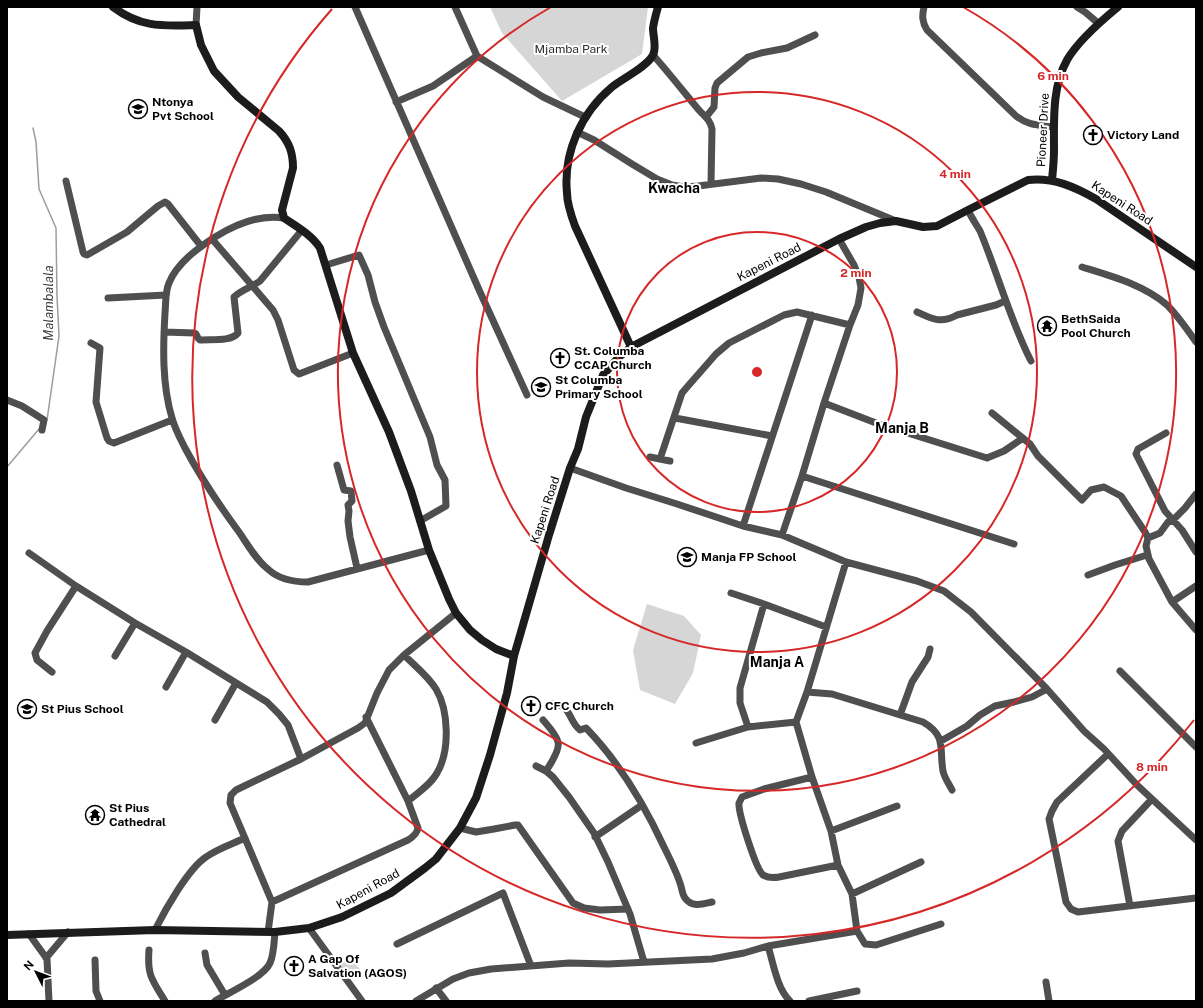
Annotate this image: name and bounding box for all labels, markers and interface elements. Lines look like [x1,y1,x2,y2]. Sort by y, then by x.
park label: Mjamba Park [534,42,608,56]
text: 6 min [1037,69,1069,83]
street label: Pioneer Drive [1034,92,1052,167]
place label: Ntonya Pvt School [152,95,214,123]
school or university icon: Ntonya Pvt School [127,98,149,120]
church icon: Victory Land [1082,124,1104,146]
place label: Victory Land [1107,128,1179,142]
text: 4 min [939,167,971,181]
street label: Kapeni Road [1089,178,1155,228]
district label: Kwacha [648,180,700,196]
street label: Kapeni Road [735,240,803,284]
water label: Malambalala [41,265,56,341]
text: 2 min [840,266,872,280]
place label: BethSaida Pool Church [1061,312,1131,340]
temple icon: BethSaida Pool Church [1036,315,1058,337]
place label: St. Columba CCAP Church [574,344,652,372]
church icon: St. Columba CCAP Church [549,347,571,369]
centre of rings [750,365,764,379]
place label: St Columba Primary School [555,373,643,401]
school or university icon: St Columba Primary School [530,376,552,398]
district label: Manja B [875,420,929,436]
street label: Kapeni Road [528,475,562,545]
school or university icon: Manja FP School [676,546,698,568]
place label: Manja FP School [701,550,796,564]
district label: Manja A [750,654,804,670]
church icon: CFC Church [520,695,542,717]
school or university icon: St Pius School [16,698,38,720]
place label: CFC Church [545,699,614,713]
place label: St Pius School [41,702,124,716]
text: 8 min [1136,760,1168,774]
place label: St Pius Cathedral [109,801,166,829]
temple icon: St Pius Cathedral [84,804,106,826]
street label: Kapeni Road [334,866,402,912]
north arrow [16,952,56,992]
place label: A Gap Of Salvation (AGOS) [308,952,407,980]
church icon: A Gap Of Salvation (AGOS) [283,955,305,977]
text: N [21,958,36,973]

